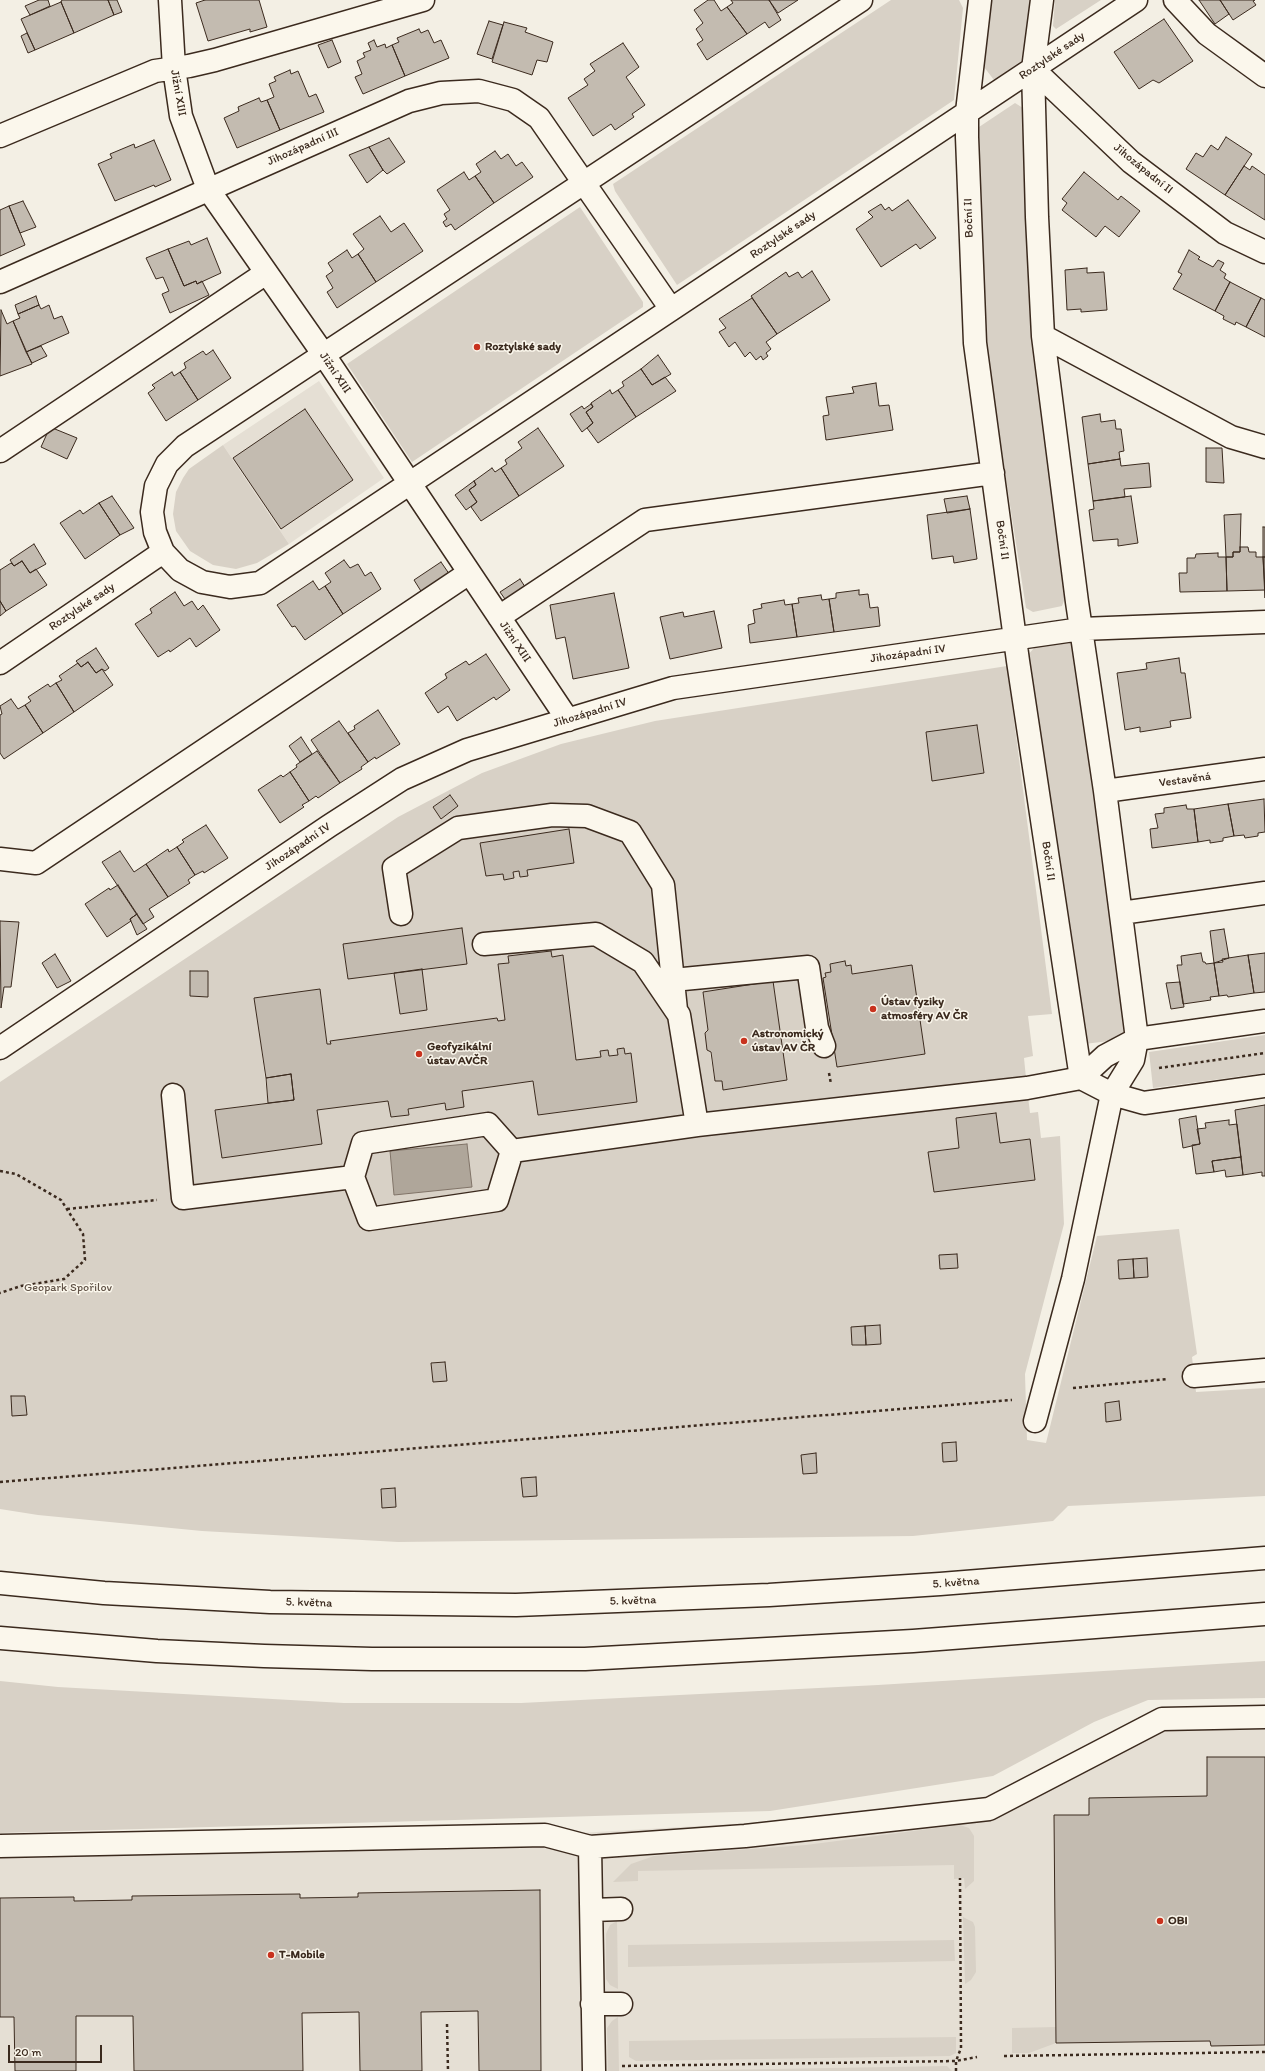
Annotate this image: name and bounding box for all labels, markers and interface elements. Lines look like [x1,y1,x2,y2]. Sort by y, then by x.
street label: Roztylské sady [1016,29,1088,83]
street label: Jižní XIII [167,69,189,117]
street label: Jihozápadní III [265,125,341,169]
street label: Jihozápadní II [1110,141,1176,197]
street label: Boční II [961,198,977,238]
street label: Roztylské sady [747,208,819,262]
place label: Roztylské sady [485,340,561,354]
marker: Roztylské sady [472,342,482,352]
street label: Jižní XIII [316,350,354,396]
street label: Boční II [992,519,1012,561]
street label: Roztylské sady [46,580,118,634]
street label: Jižní XIII [496,619,534,665]
street label: Jihozápadní IV [869,642,947,666]
street label: Jihozápadní IV [551,695,629,731]
street label: Vestavěná [1158,769,1212,791]
street label: Jihozápadní IV [262,820,334,874]
street label: Boční II [1038,840,1058,882]
place label: Ústav fyziky atmosféry AV ČR [881,995,968,1023]
marker: Ústav fyziky atmosféry AV ČR [868,1004,878,1014]
place label: Astronomický ústav AV ČR [752,1027,823,1055]
marker: Astronomický ústav AV ČR [739,1036,749,1046]
place label: Geofyzikální ústav AVČR [427,1040,492,1068]
marker: Geofyzikální ústav AVČR [414,1049,424,1059]
park label: Geopark Spořilov [24,1281,112,1295]
street label: 5. května [932,1574,980,1592]
street label: 5. května [609,1593,657,1609]
street label: 5. května [285,1595,333,1611]
place label: OBI [1168,1914,1188,1928]
marker: OBI [1155,1916,1165,1926]
place label: T-Mobile [279,1948,325,1962]
marker: T-Mobile [266,1950,276,1960]
scale bar [10,2037,104,2063]
text: 20 m [15,2045,42,2059]

